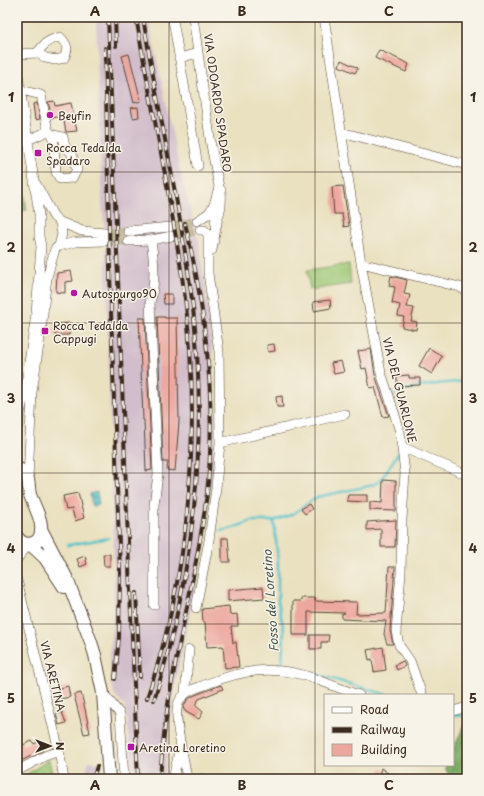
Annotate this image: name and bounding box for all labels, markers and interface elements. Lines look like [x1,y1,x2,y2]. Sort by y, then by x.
text: A [90,1,100,20]
text: B [238,1,247,20]
text: C [384,1,394,20]
street label: VIA ODOARDO SPADARO [200,32,236,174]
text: 1 [8,87,14,106]
text: 1 [470,87,476,106]
place label: Beyfin [58,107,91,124]
marker: Beyfin [45,110,55,120]
place label: Rocca Tedalda Spadaro [46,139,122,169]
marker: Rocca Tedalda Spadaro [33,148,43,158]
text: 2 [6,237,16,256]
text: 2 [468,237,478,256]
place label: Autospurgo90 [82,285,157,302]
marker: Autospurgo90 [69,288,79,298]
place label: Rocca Tedalda Cappugi [53,317,129,347]
marker: Rocca Tedalda Cappugi [40,326,50,336]
street label: VIA DEL GUARLONE [379,335,421,445]
text: 3 [7,388,16,407]
text: 3 [469,388,478,407]
text: 4 [7,538,16,557]
text: 4 [469,538,478,557]
water label: Fosso del Loretino [257,548,283,653]
street label: VIA ARETINA [36,639,70,714]
text: 5 [7,688,15,707]
text: 5 [469,688,477,707]
legend [324,694,454,766]
text: Road [360,700,389,718]
text: Railway [360,720,406,738]
north arrow [30,726,70,766]
place label: Aretina Loretino [139,739,226,756]
text: Building [360,740,407,758]
text: N [52,742,69,751]
marker: Aretina Loretino [126,742,136,752]
text: A [90,775,100,794]
text: B [238,775,247,794]
text: C [384,775,394,794]

